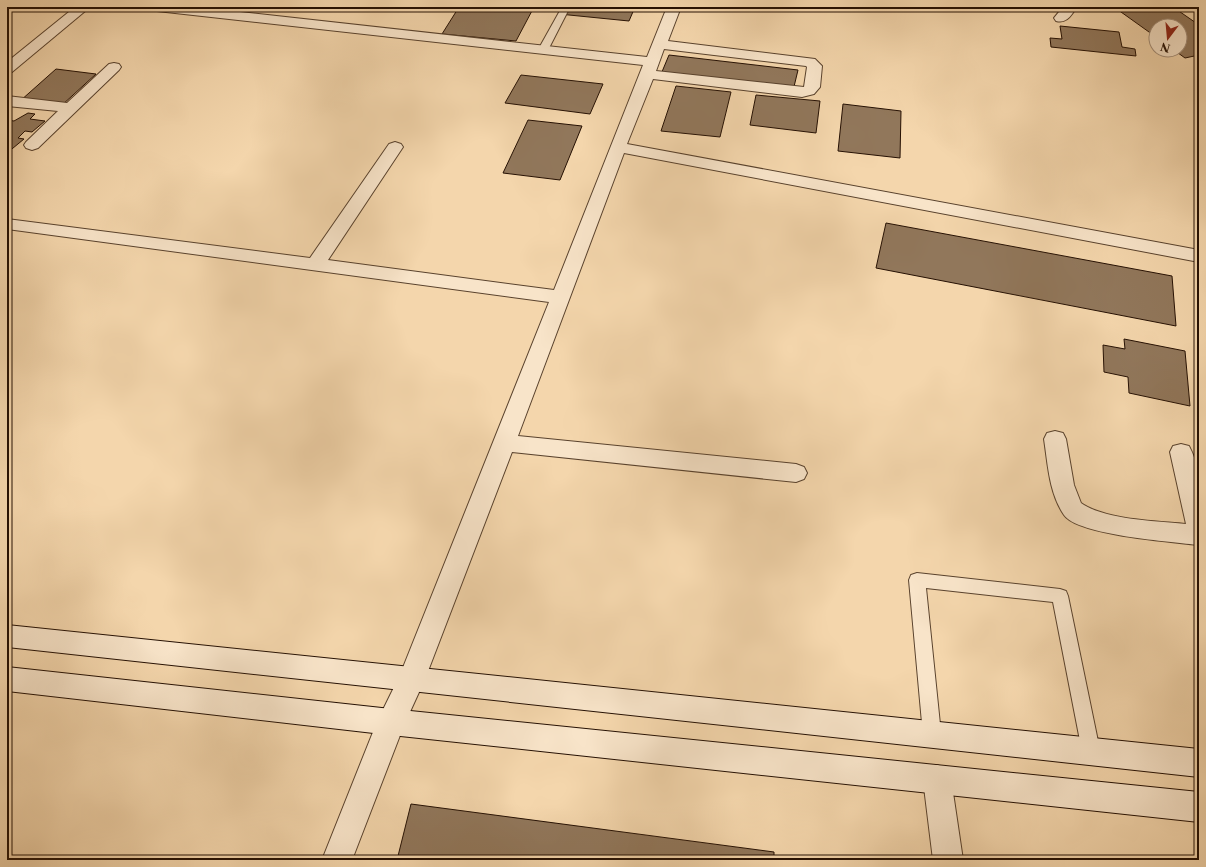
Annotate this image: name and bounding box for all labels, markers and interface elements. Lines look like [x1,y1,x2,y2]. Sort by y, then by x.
north arrow [1148,18,1188,58]
text: N [1158,39,1172,56]

